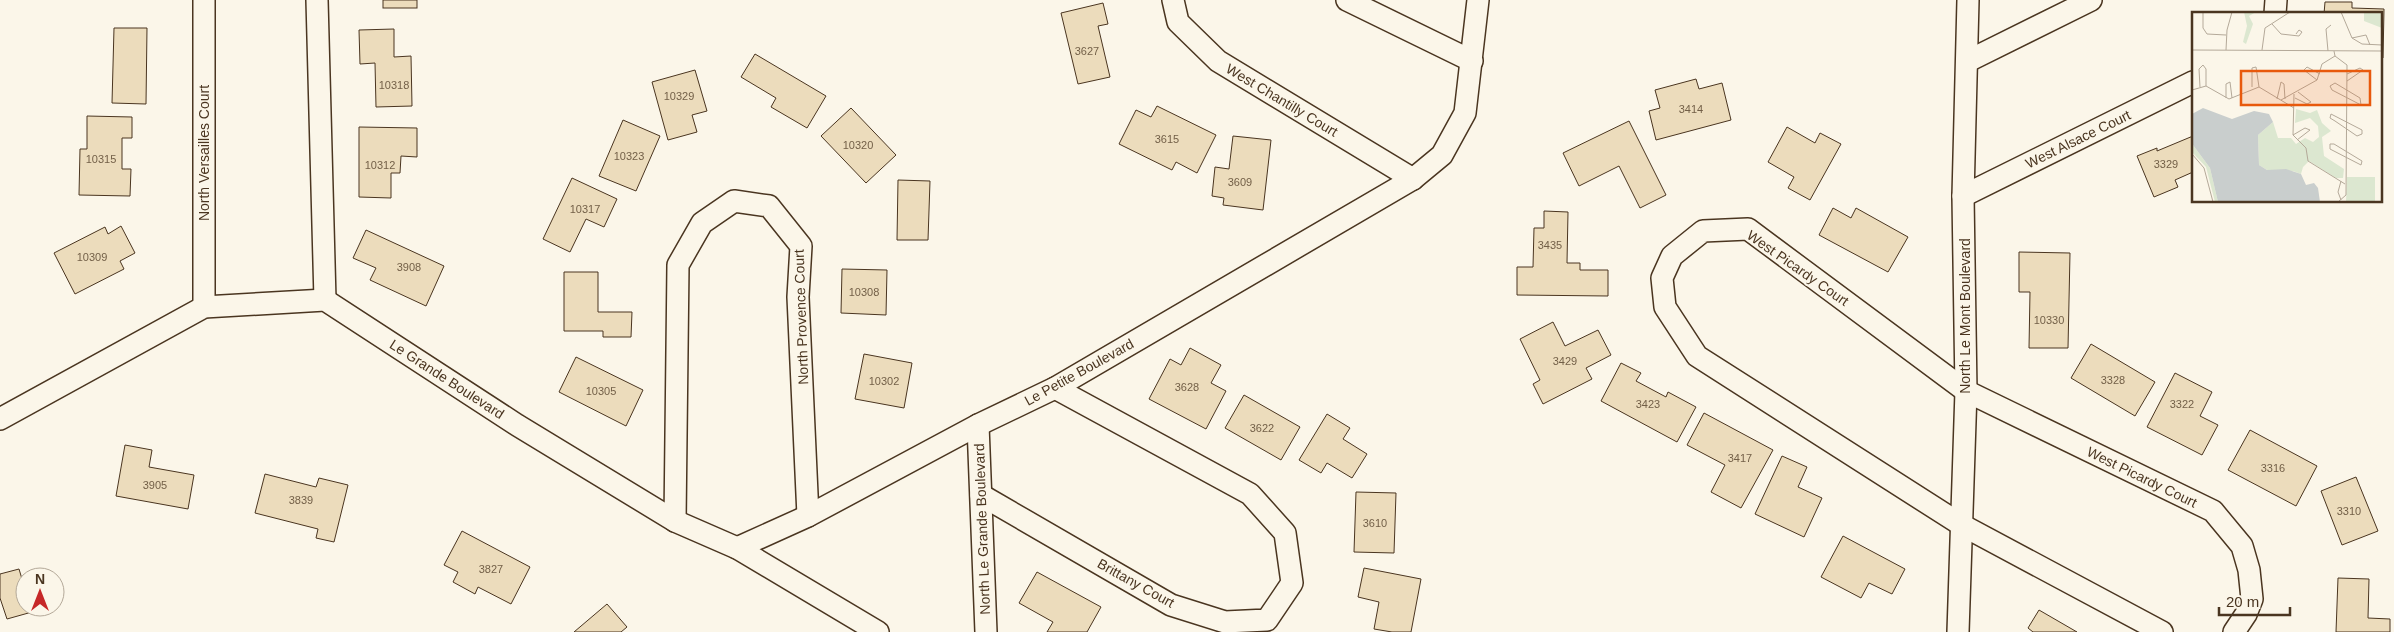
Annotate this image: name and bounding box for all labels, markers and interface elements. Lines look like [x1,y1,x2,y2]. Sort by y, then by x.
inset map [2192,12,2382,202]
house number: 3627 [1075,45,1099,57]
street label: West Chantilly Court [1223,60,1341,140]
house number: 10318 [379,79,409,91]
street label: North Versailles Court [196,85,212,221]
house number: 10329 [664,90,694,102]
house number: 3414 [1679,103,1703,115]
street label: West Alsace Court [2023,107,2133,171]
house number: 3615 [1155,133,1179,145]
house number: 10320 [843,139,873,151]
house number: 10323 [614,150,644,162]
house number: 10315 [86,153,116,165]
house number: 3329 [2154,158,2178,170]
house number: 10312 [365,159,395,171]
house number: 3609 [1228,176,1252,188]
house number: 10317 [570,203,600,215]
street label: West Picardy Court [1744,227,1852,309]
street label: North Le Mont Boulevard [1957,238,1973,394]
house number: 3435 [1538,239,1562,251]
street label: North Provence Court [791,249,811,385]
house number: 10309 [77,251,107,263]
house number: 3908 [397,261,421,273]
house number: 10308 [849,286,879,298]
house number: 10330 [2034,314,2064,326]
street label: Le Petite Boulevard [1022,335,1136,409]
street label: Le Grande Boulevard [387,336,507,422]
house number: 3429 [1553,355,1577,367]
house number: 3328 [2101,374,2125,386]
house number: 10302 [869,375,899,387]
house number: 3628 [1175,381,1199,393]
house number: 10305 [586,385,616,397]
house number: 3423 [1636,398,1660,410]
house number: 3322 [2170,398,2194,410]
house number: 3622 [1250,422,1274,434]
street label: North Le Grande Boulevard [971,443,993,615]
street label: West Picardy Court [2084,443,2200,511]
house number: 3417 [1728,452,1752,464]
house number: 3316 [2261,462,2285,474]
house number: 3905 [143,479,167,491]
house number: 3839 [289,494,313,506]
house number: 3310 [2337,505,2361,517]
house number: 3610 [1363,517,1387,529]
street label: Brittany Court [1095,555,1177,611]
house number: 3827 [479,563,503,575]
north arrow [15,567,65,617]
text: N [35,571,45,587]
scale bar [2219,584,2290,616]
text: 20 m [2226,593,2259,610]

